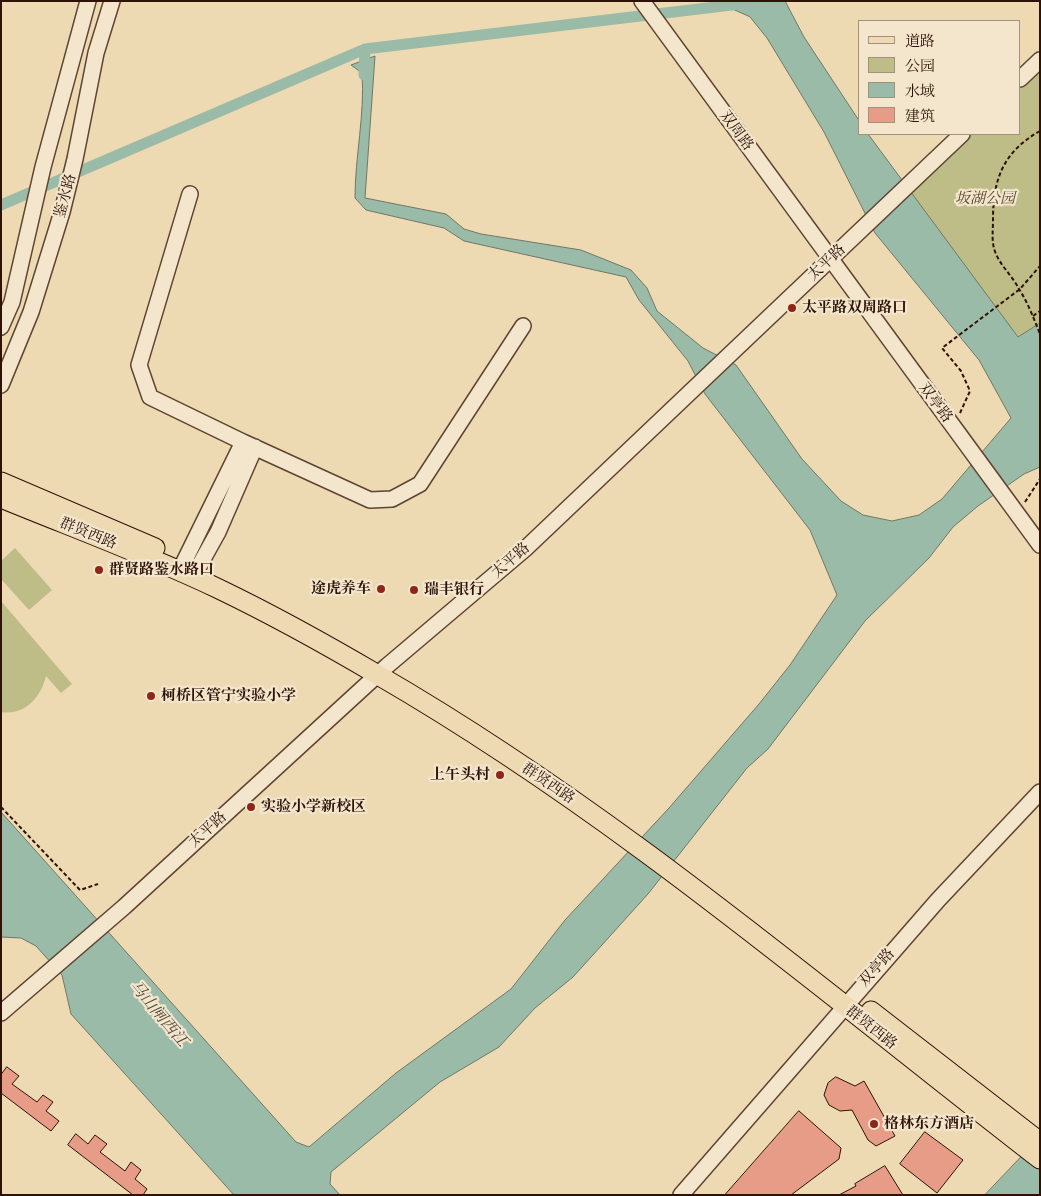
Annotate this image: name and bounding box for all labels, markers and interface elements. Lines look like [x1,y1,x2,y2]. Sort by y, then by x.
legend [858,20,1021,135]
text: 道路 [905,32,935,50]
text: 公园 [905,57,935,75]
text: 水域 [905,82,935,100]
text: 建筑 [905,107,935,125]
street label: 双周路 [715,108,757,154]
street label: 鉴水路 [51,172,81,220]
park label: 坂湖公园 [955,190,1015,208]
street label: 太平路 [804,241,850,285]
place label: 太平路双周路口 [802,299,907,317]
marker: 太平路双周路口 [786,302,798,314]
street label: 双亭路 [914,380,956,426]
street label: 群贤西路 [57,514,119,554]
street label: 太平路 [488,539,534,583]
place label: 群贤路鉴水路口 [109,561,214,579]
marker: 群贤路鉴水路口 [93,564,105,576]
place label: 途虎养车 [311,580,371,598]
place label: 瑞丰银行 [424,581,484,599]
marker: 途虎养车 [375,583,387,595]
marker: 瑞丰银行 [408,584,420,596]
place label: 柯桥区管宁实验小学 [161,687,296,705]
marker: 柯桥区管宁实验小学 [145,690,157,702]
street label: 群贤西路 [518,760,578,808]
place label: 上午头村 [430,766,490,784]
marker: 上午头村 [494,769,506,781]
place label: 实验小学新校区 [261,798,366,816]
marker: 实验小学新校区 [245,801,257,813]
street label: 太平路 [185,808,231,852]
street label: 双亭路 [855,945,899,991]
water label: 马山闸西江 [125,977,191,1051]
street label: 群贤西路 [842,1002,900,1054]
place label: 格林东方酒店 [884,1115,974,1133]
marker: 格林东方酒店 [868,1118,880,1130]

